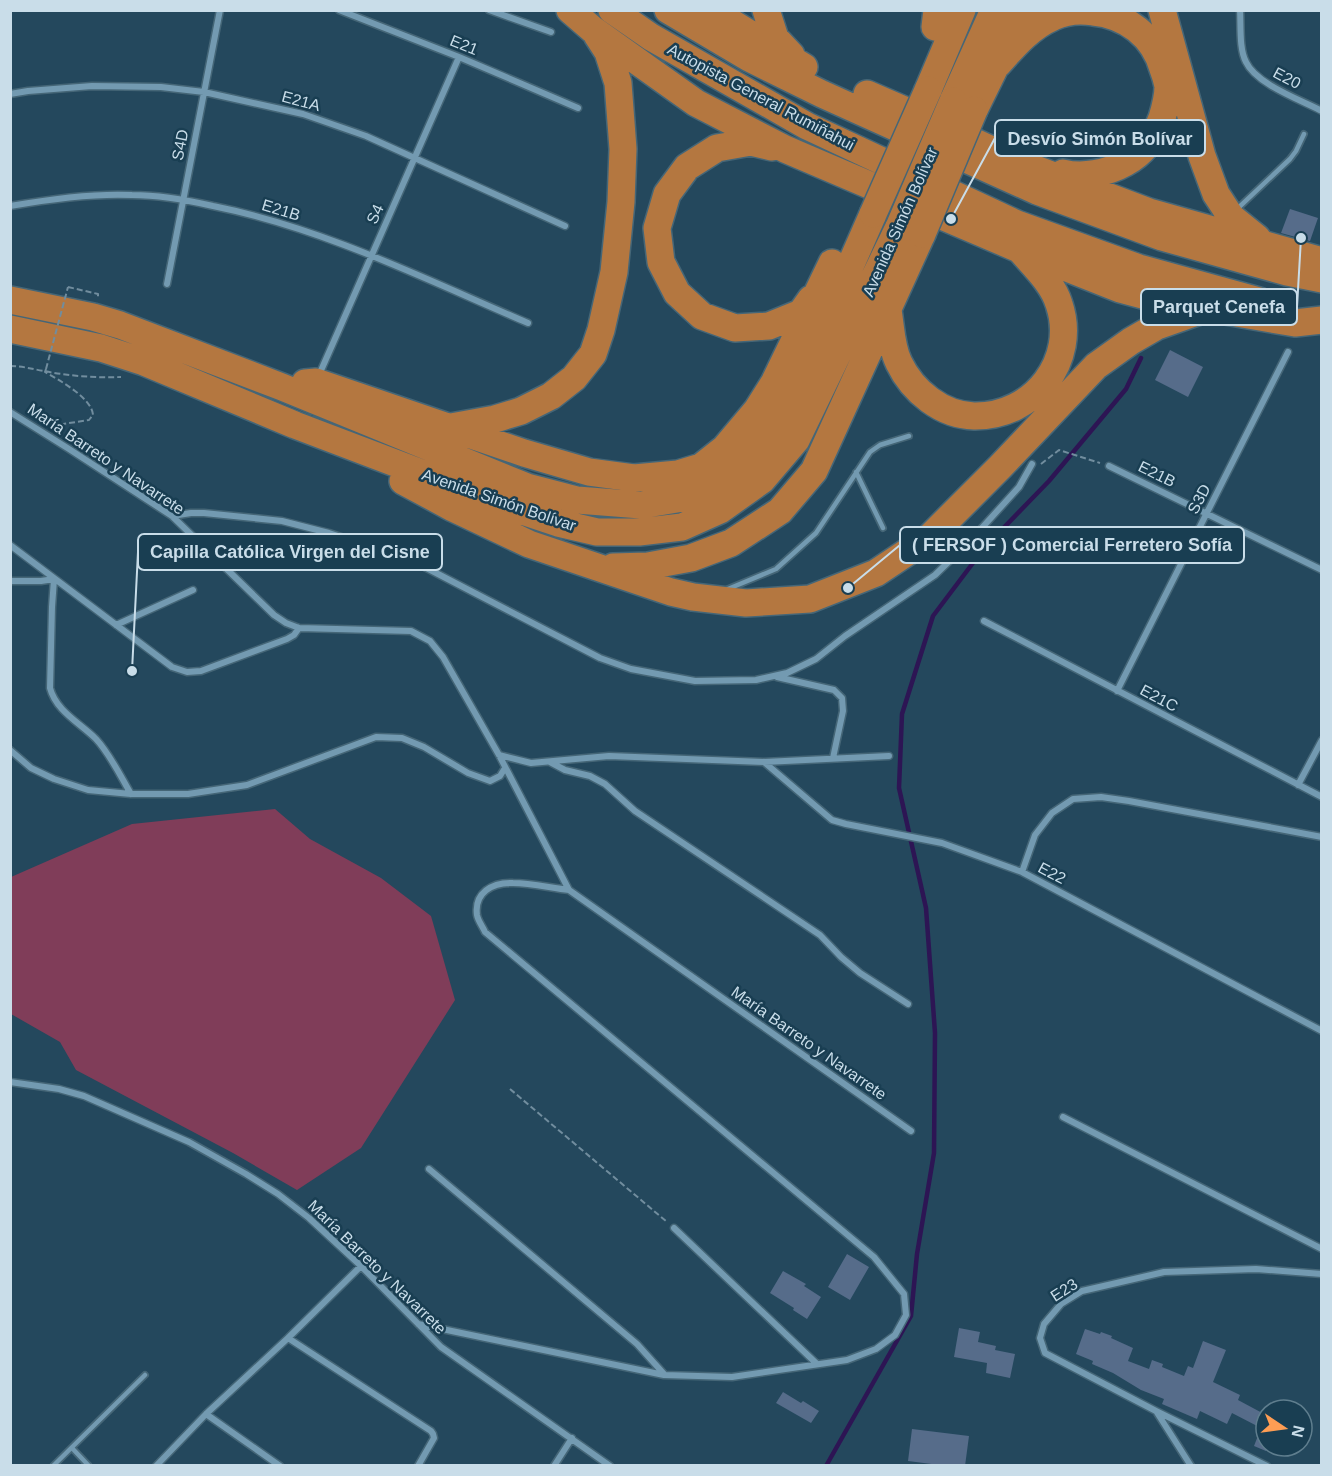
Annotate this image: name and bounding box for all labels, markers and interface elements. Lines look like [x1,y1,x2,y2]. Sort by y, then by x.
street label: E21 [448,32,480,58]
street label: Autopista General Rumiñahui [665,40,857,154]
street label: E20 [1270,64,1304,92]
street label: E21A [280,88,322,114]
callout: Desvío Simón Bolívar [995,120,1205,156]
street label: S4D [169,128,191,162]
text: Desvío Simón Bolívar [1007,129,1193,149]
street label: Avenida Simón Bolívar [859,144,941,299]
street label: E21B [260,196,302,224]
street label: S4 [363,202,387,226]
callout: Parquet Cenefa [1141,289,1297,325]
text: Parquet Cenefa [1153,297,1286,317]
street label: María Barreto y Navarrete [25,400,188,518]
street label: E21B [1136,458,1178,490]
street label: Avenida Simón Bolívar [420,466,579,535]
street label: S3D [1184,481,1214,517]
callout: ( FERSOF ) Comercial Ferretero Sofía [900,527,1244,563]
callout: Capilla Católica Virgen del Cisne [138,534,442,570]
text: ( FERSOF ) Comercial Ferretero Sofía [912,535,1233,555]
text: Capilla Católica Virgen del Cisne [150,542,430,562]
street label: E21C [1137,681,1181,715]
street label: E22 [1035,859,1069,887]
street label: María Barreto y Navarrete [728,983,890,1103]
street label: María Barreto y Navarrete [305,1197,449,1337]
street label: E23 [1047,1275,1081,1305]
north arrow [1254,1398,1314,1458]
text: N [1289,1424,1308,1439]

